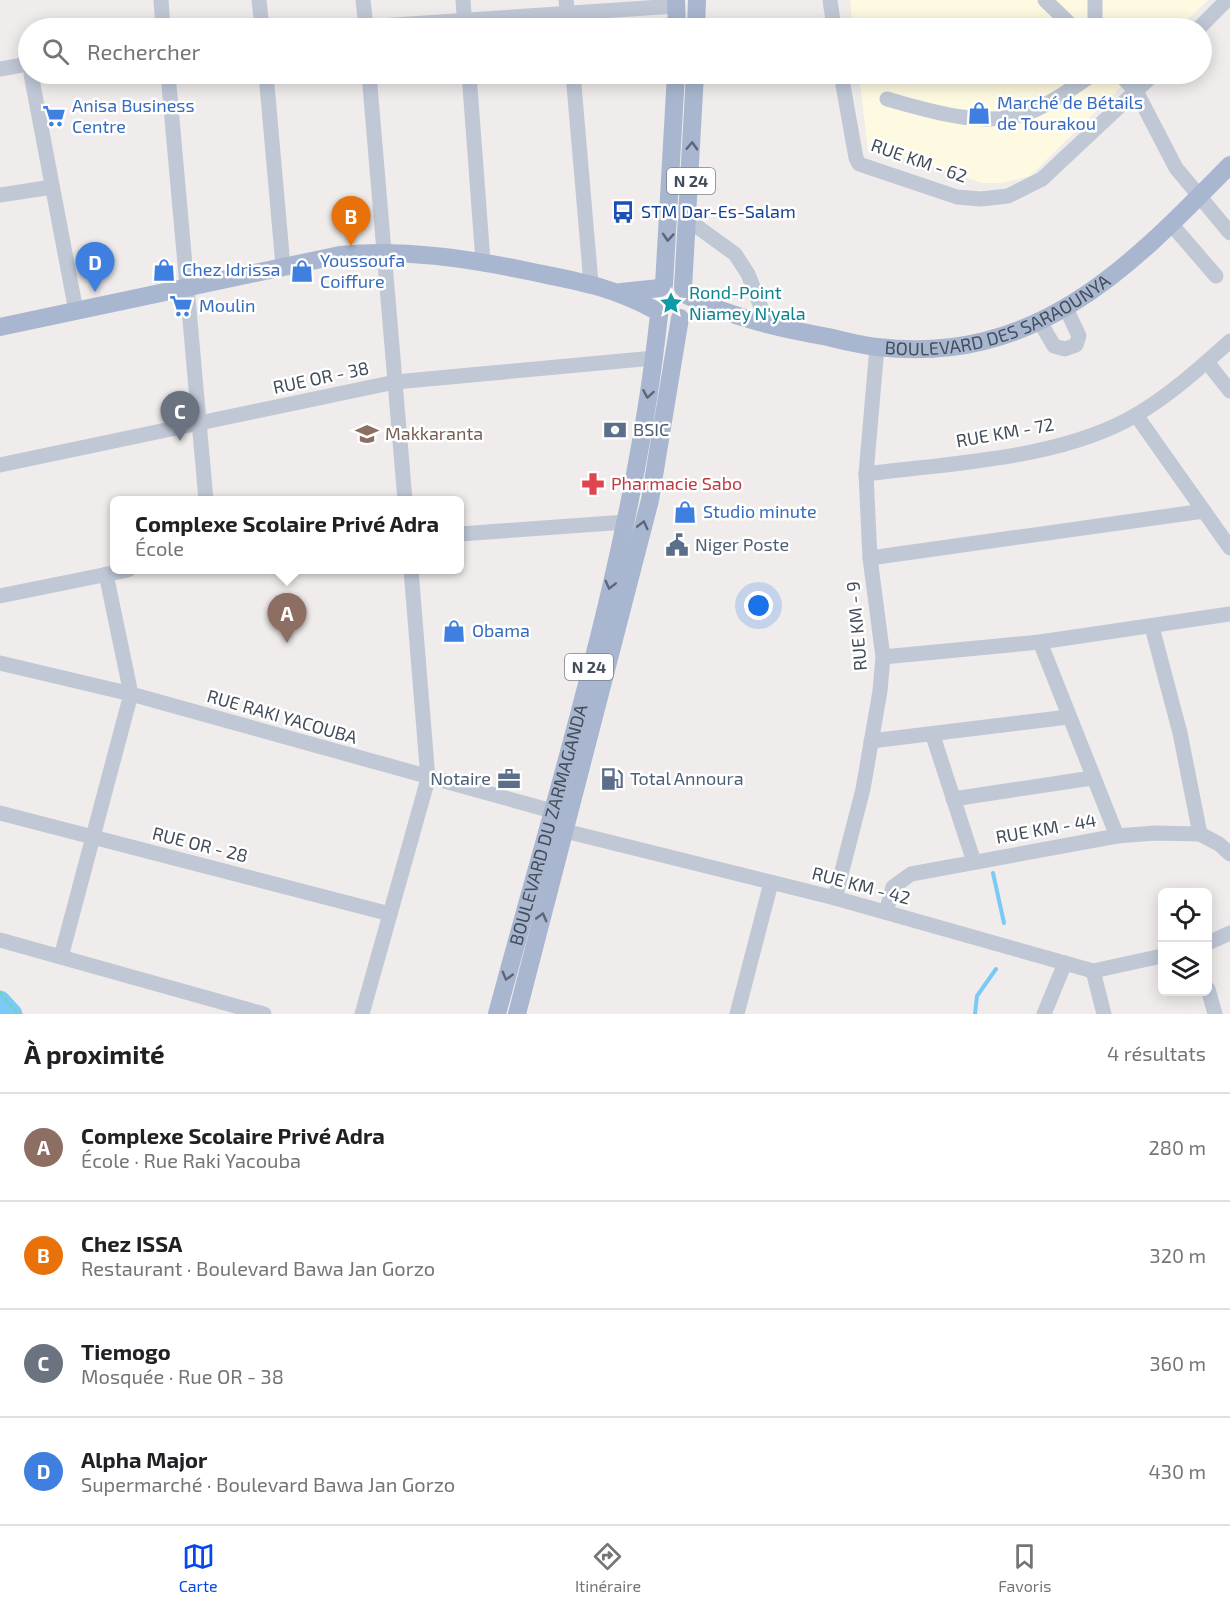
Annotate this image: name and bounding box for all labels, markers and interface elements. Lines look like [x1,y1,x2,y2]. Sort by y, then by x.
search box [18,18,1212,84]
icon: search [39,35,72,68]
text: Rechercher [87,38,200,64]
place label: Marché de Bétails de Tourakou [997,91,1143,134]
place label: Anisa Business Centre [72,94,195,137]
shop icon: Marché de Bétails de Tourakou [966,100,992,126]
supermarket icon: Anisa Business Centre [41,103,67,129]
street label: RUE KM - 62 [868,133,970,187]
one-way arrow [686,142,699,151]
road number: N 24 [667,168,715,194]
pin: B [332,196,370,246]
bus stop icon: STM Dar-Es-Salam [610,199,636,225]
place label: STM Dar-Es-Salam [641,200,796,222]
one-way arrow [661,232,674,241]
pin: D [76,242,115,292]
place label: Youssoufa Coiffure [320,249,405,292]
shop icon: Chez Idrissa [151,257,177,283]
place label: Chez Idrissa [182,258,280,280]
shop icon: Youssoufa Coiffure [289,258,315,284]
street label: BOULEVARD DES SARAOUNYA [884,269,1115,359]
place label: Rond-Point Niamey N'yala [689,281,806,324]
place icon: Rond-Point Niamey N'yala [658,290,684,316]
supermarket icon: Moulin [168,293,194,319]
place label: Moulin [199,294,256,316]
street label: RUE OR - 38 [271,356,371,398]
one-way arrow [642,388,655,398]
pin: C [160,392,200,441]
street label: RUE KM - 72 [954,413,1056,451]
bank icon: BSIC [602,417,628,443]
place label: BSIC [633,418,669,440]
school or university icon: Makkaranta [354,421,380,447]
place label: Makkaranta [385,422,483,444]
pharmacy icon: Pharmacie Sabo [580,471,606,497]
place label: Pharmacie Sabo [611,472,742,494]
popup [110,496,464,574]
shop icon: Studio minute [672,499,698,525]
place label: Studio minute [703,500,817,522]
text: Complexe Scolaire Privé Adra [135,510,439,536]
one-way arrow [636,520,649,530]
public building icon: Niger Poste [664,532,690,558]
place label: Niger Poste [695,533,789,555]
text: École [135,536,184,560]
one-way arrow [605,580,618,590]
street label: RUE KM - 9 [841,580,871,672]
your location [744,591,773,620]
pin: A [268,594,306,643]
shop icon: Obama [441,618,467,644]
place label: Obama [472,619,530,641]
road number: N 24 [565,654,613,680]
street label: RUE RAKI YACOUBA [205,684,361,748]
street label: BOULEVARD DU ZARMAGANDA [504,701,592,948]
office icon: Notaire [496,766,522,792]
fuel station icon: Total Annoura [599,766,625,792]
place label: Notaire [430,767,491,789]
place label: Total Annoura [630,767,744,789]
street label: RUE KM - 44 [994,808,1098,848]
street label: RUE OR - 28 [150,822,250,866]
street label: RUE KM - 42 [810,861,913,909]
map controls [1158,888,1212,996]
button: locate [1158,888,1212,942]
one-way arrow [535,912,547,923]
button: layers [1158,942,1212,996]
one-way arrow [502,970,514,981]
text: À proximité [24,1038,165,1069]
text: 4 résultats [1107,1041,1206,1065]
text: Complexe Scolaire Privé Adra [81,1122,385,1148]
text: A [37,1135,50,1159]
text: 280 m [1149,1135,1206,1159]
text: École · Rue Raki Yacouba [81,1148,301,1172]
text: Chez ISSA [81,1230,182,1256]
text: B [37,1243,50,1267]
text: 320 m [1150,1243,1206,1267]
text: Restaurant · Boulevard Bawa Jan Gorzo [81,1256,435,1280]
text: Tiemogo [81,1338,171,1364]
text: C [38,1351,49,1375]
text: 360 m [1149,1351,1206,1375]
text: Mosquée · Rue OR - 38 [81,1364,284,1388]
text: Alpha Major [81,1446,207,1472]
text: D [37,1459,50,1483]
text: 430 m [1149,1459,1206,1483]
text: Supermarché · Boulevard Bawa Jan Gorzo [81,1472,455,1496]
tab: Carte [179,1540,218,1595]
tab: Itinéraire [575,1540,641,1595]
tab: Favoris [998,1540,1051,1595]

